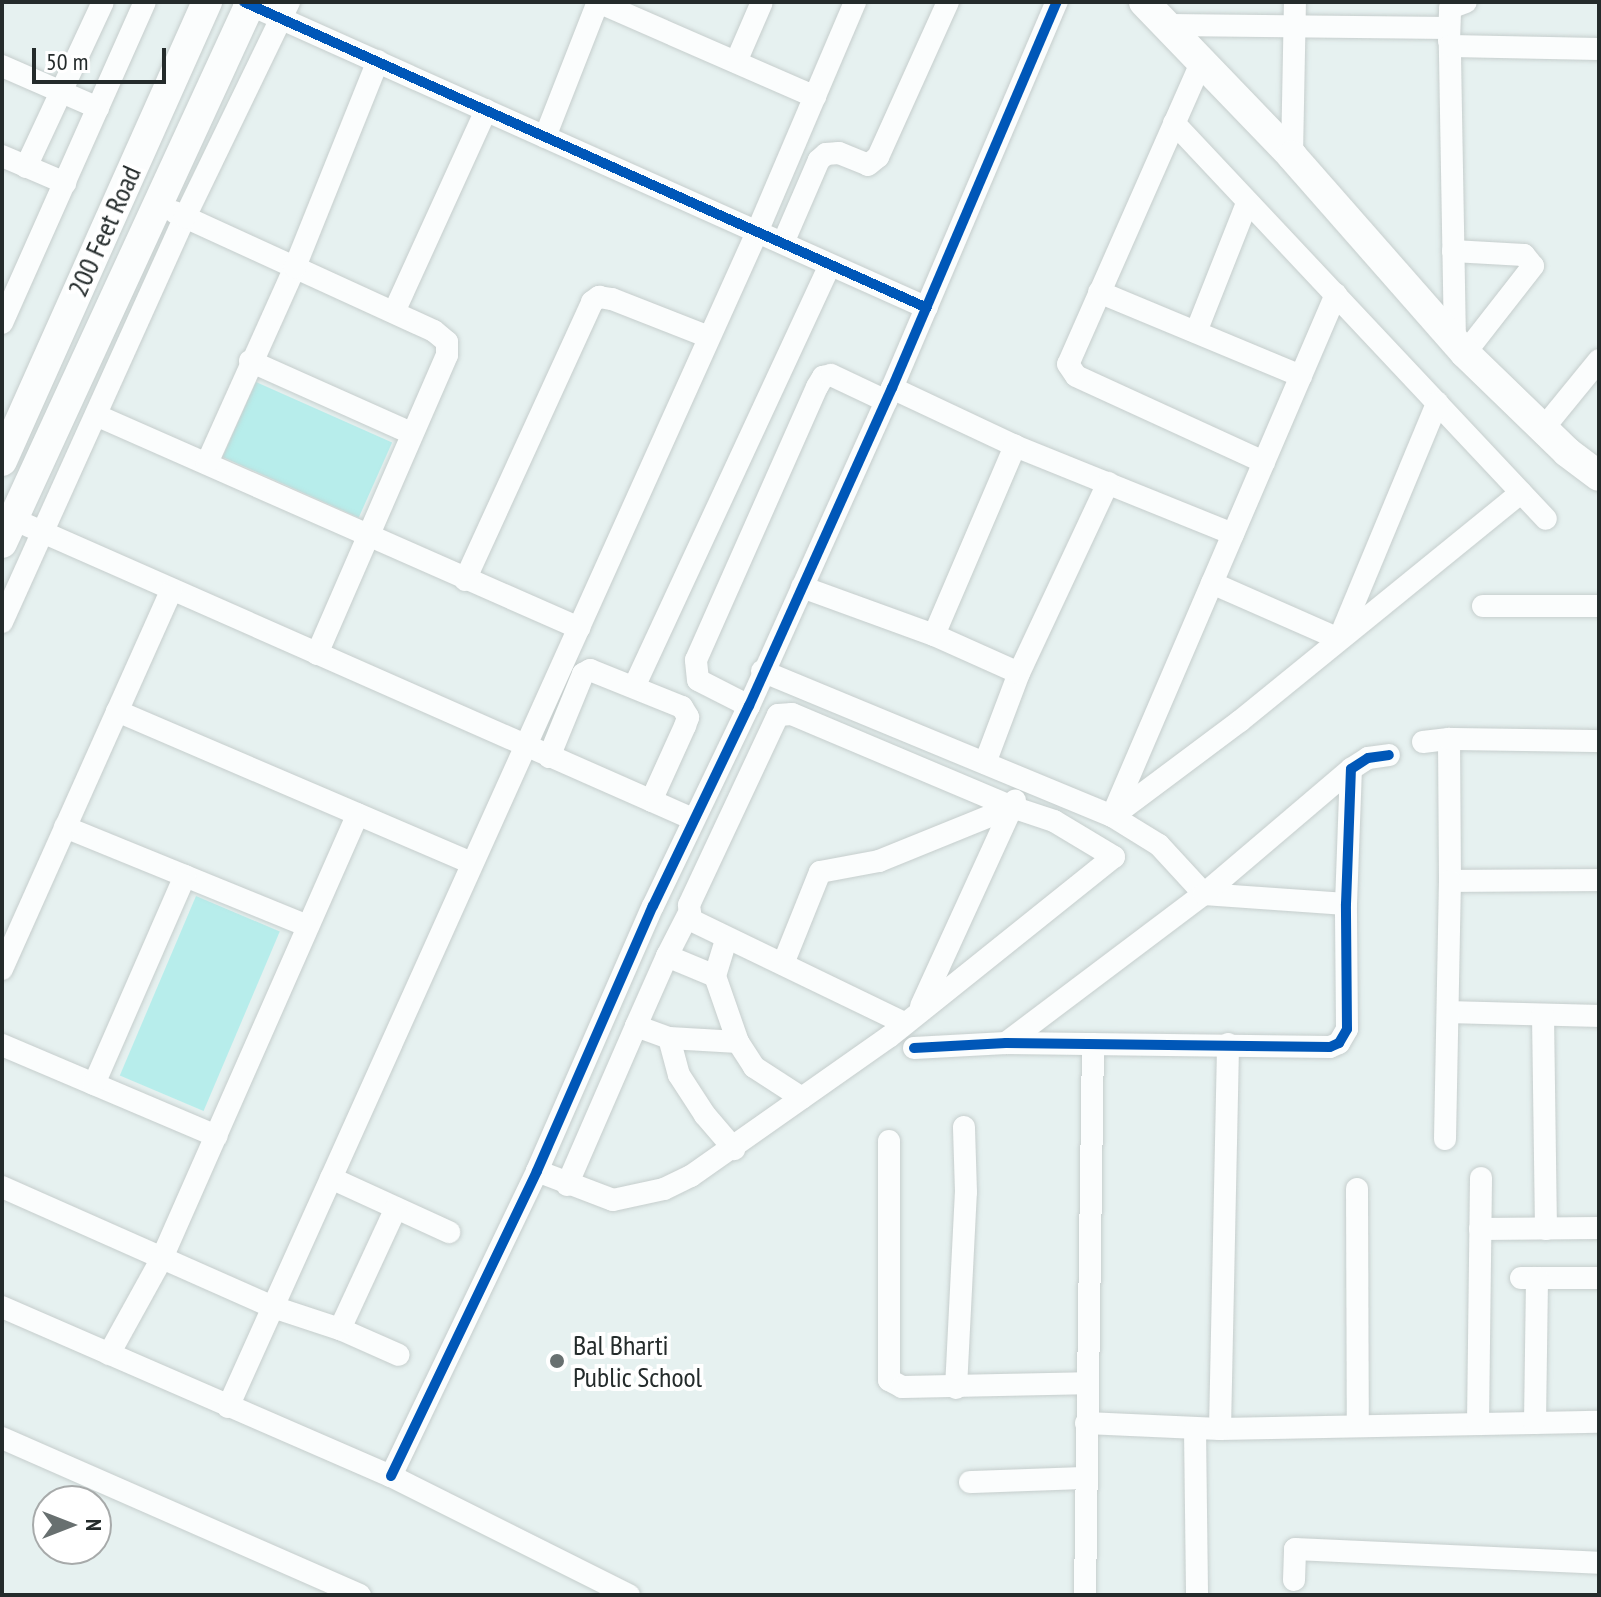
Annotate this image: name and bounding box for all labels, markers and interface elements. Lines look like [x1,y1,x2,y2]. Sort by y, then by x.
scale bar [36,32,170,82]
text: 50 m [46,46,88,77]
street label: 200 Feet Road [60,160,148,302]
place label: Bal Bharti Public School [573,1328,703,1394]
marker: Bal Bharti Public School [548,1352,566,1370]
north arrow [32,1485,112,1565]
text: N [80,1519,108,1531]

